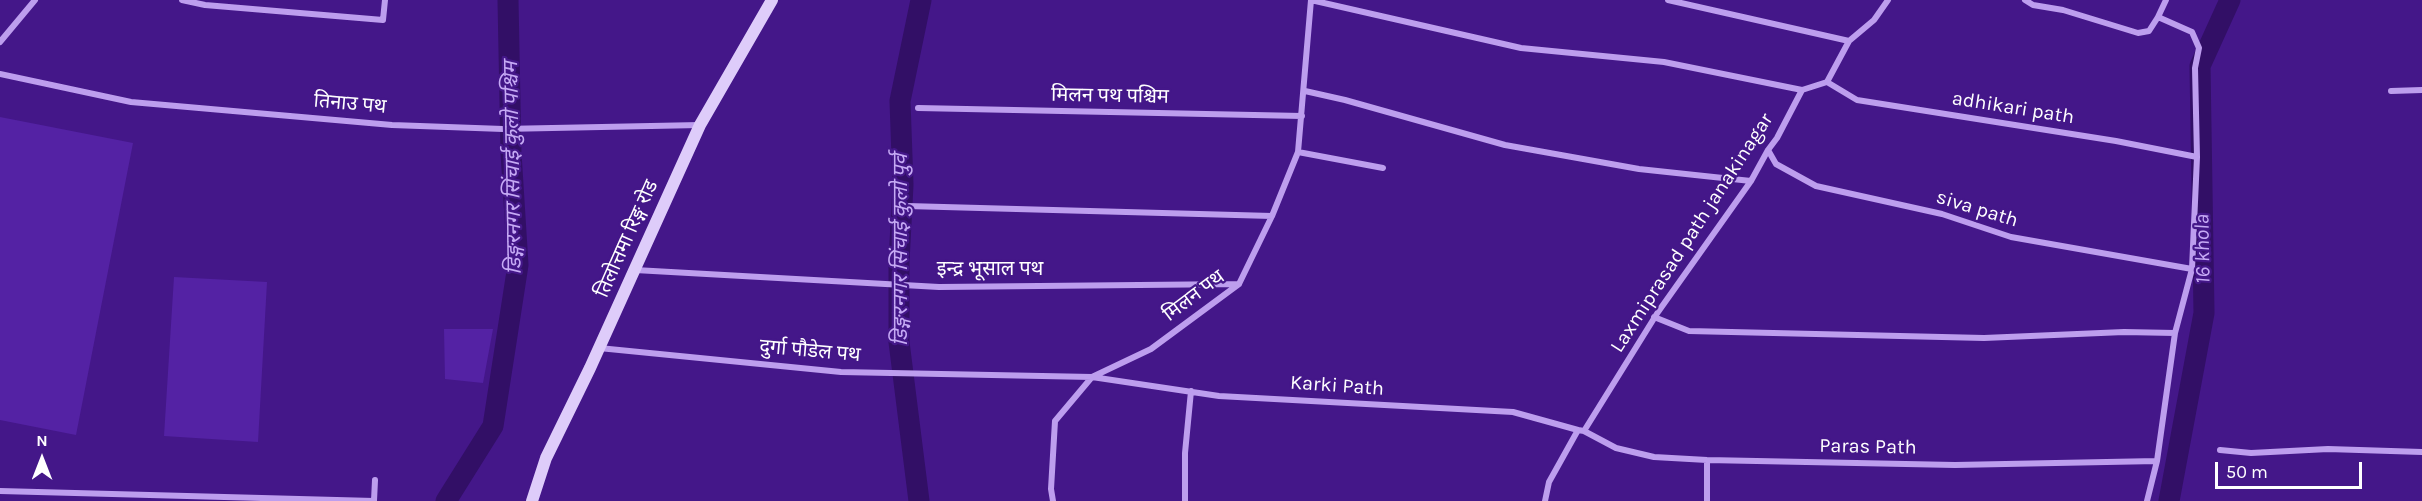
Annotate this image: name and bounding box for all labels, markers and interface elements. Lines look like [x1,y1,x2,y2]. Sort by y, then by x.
water label: डिङ्गरनगर सिंचाई कुलो पश्चिम [499,61,527,275]
street label: मिलन पथ पश्चिम [1051,83,1169,109]
street label: adhikari path [1950,86,2076,130]
street label: तिनाउ पथ [313,89,387,119]
street label: Laxmiprasad path janakinagar [1606,109,1778,357]
water label: डिङ्गरनगर सिंचाई कुलो पुर्व [888,154,914,346]
street label: तिलोत्तमा रिङ्ग रोड [590,177,664,301]
street label: siva path [1933,185,2021,233]
water label: 16 khola [2190,214,2216,284]
street label: इन्द्र भूसाल पथ [937,257,1043,281]
street label: मिलन पथ [1159,265,1229,327]
street label: दुर्गा पौडेल पथ [758,335,862,367]
street label: Karki Path [1289,371,1385,401]
north arrow [12,429,72,489]
text: N [36,431,48,450]
street label: Paras Path [1819,434,1917,460]
scale bar [2218,450,2365,488]
text: 50 m [2226,461,2268,483]

